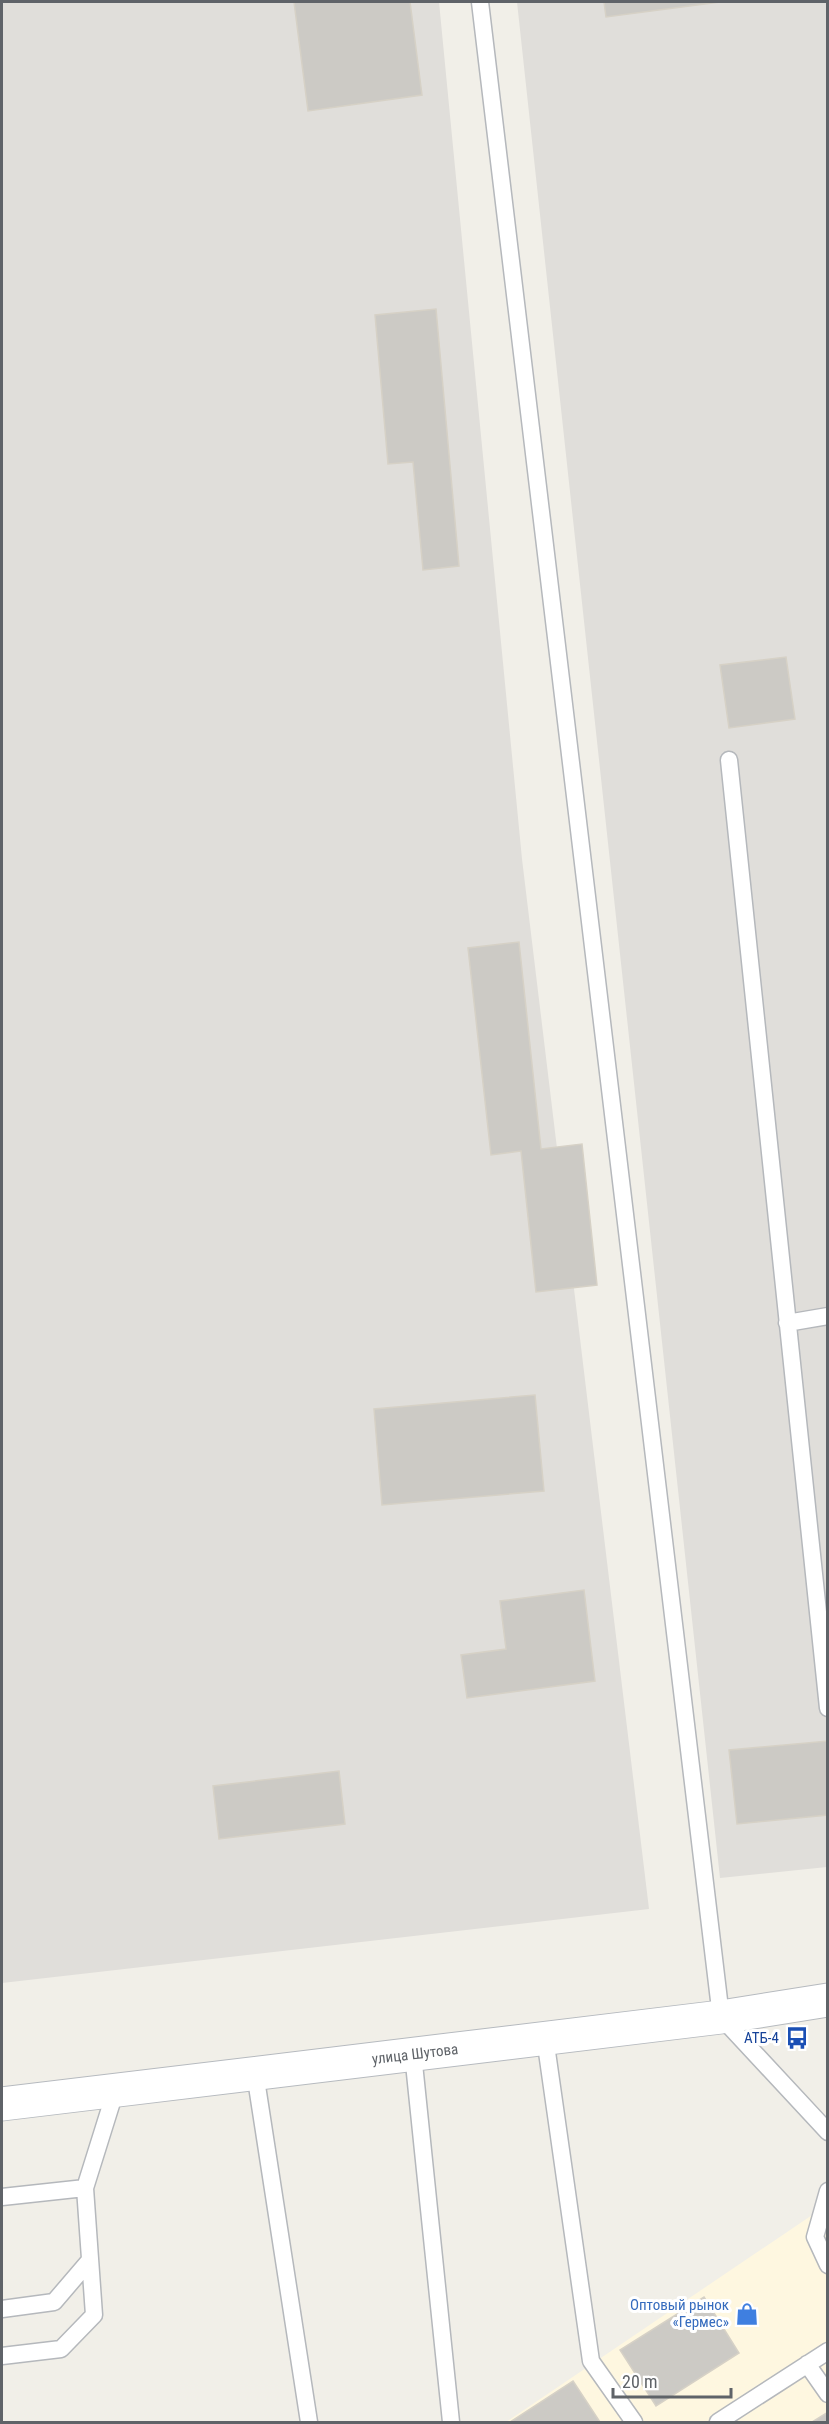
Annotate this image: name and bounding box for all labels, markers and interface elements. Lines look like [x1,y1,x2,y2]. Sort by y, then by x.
bus stop icon: АТБ-4 [784,2025,810,2051]
place label: АТБ-4 [744,2029,779,2047]
street label: улица Шутова [371,2040,459,2068]
place label: Оптовый рынок «Гермес» [630,2296,729,2331]
shop icon: Оптовый рынок «Гермес» [734,2301,760,2327]
scale bar [613,2361,732,2399]
text: 20 m [622,2371,657,2392]

